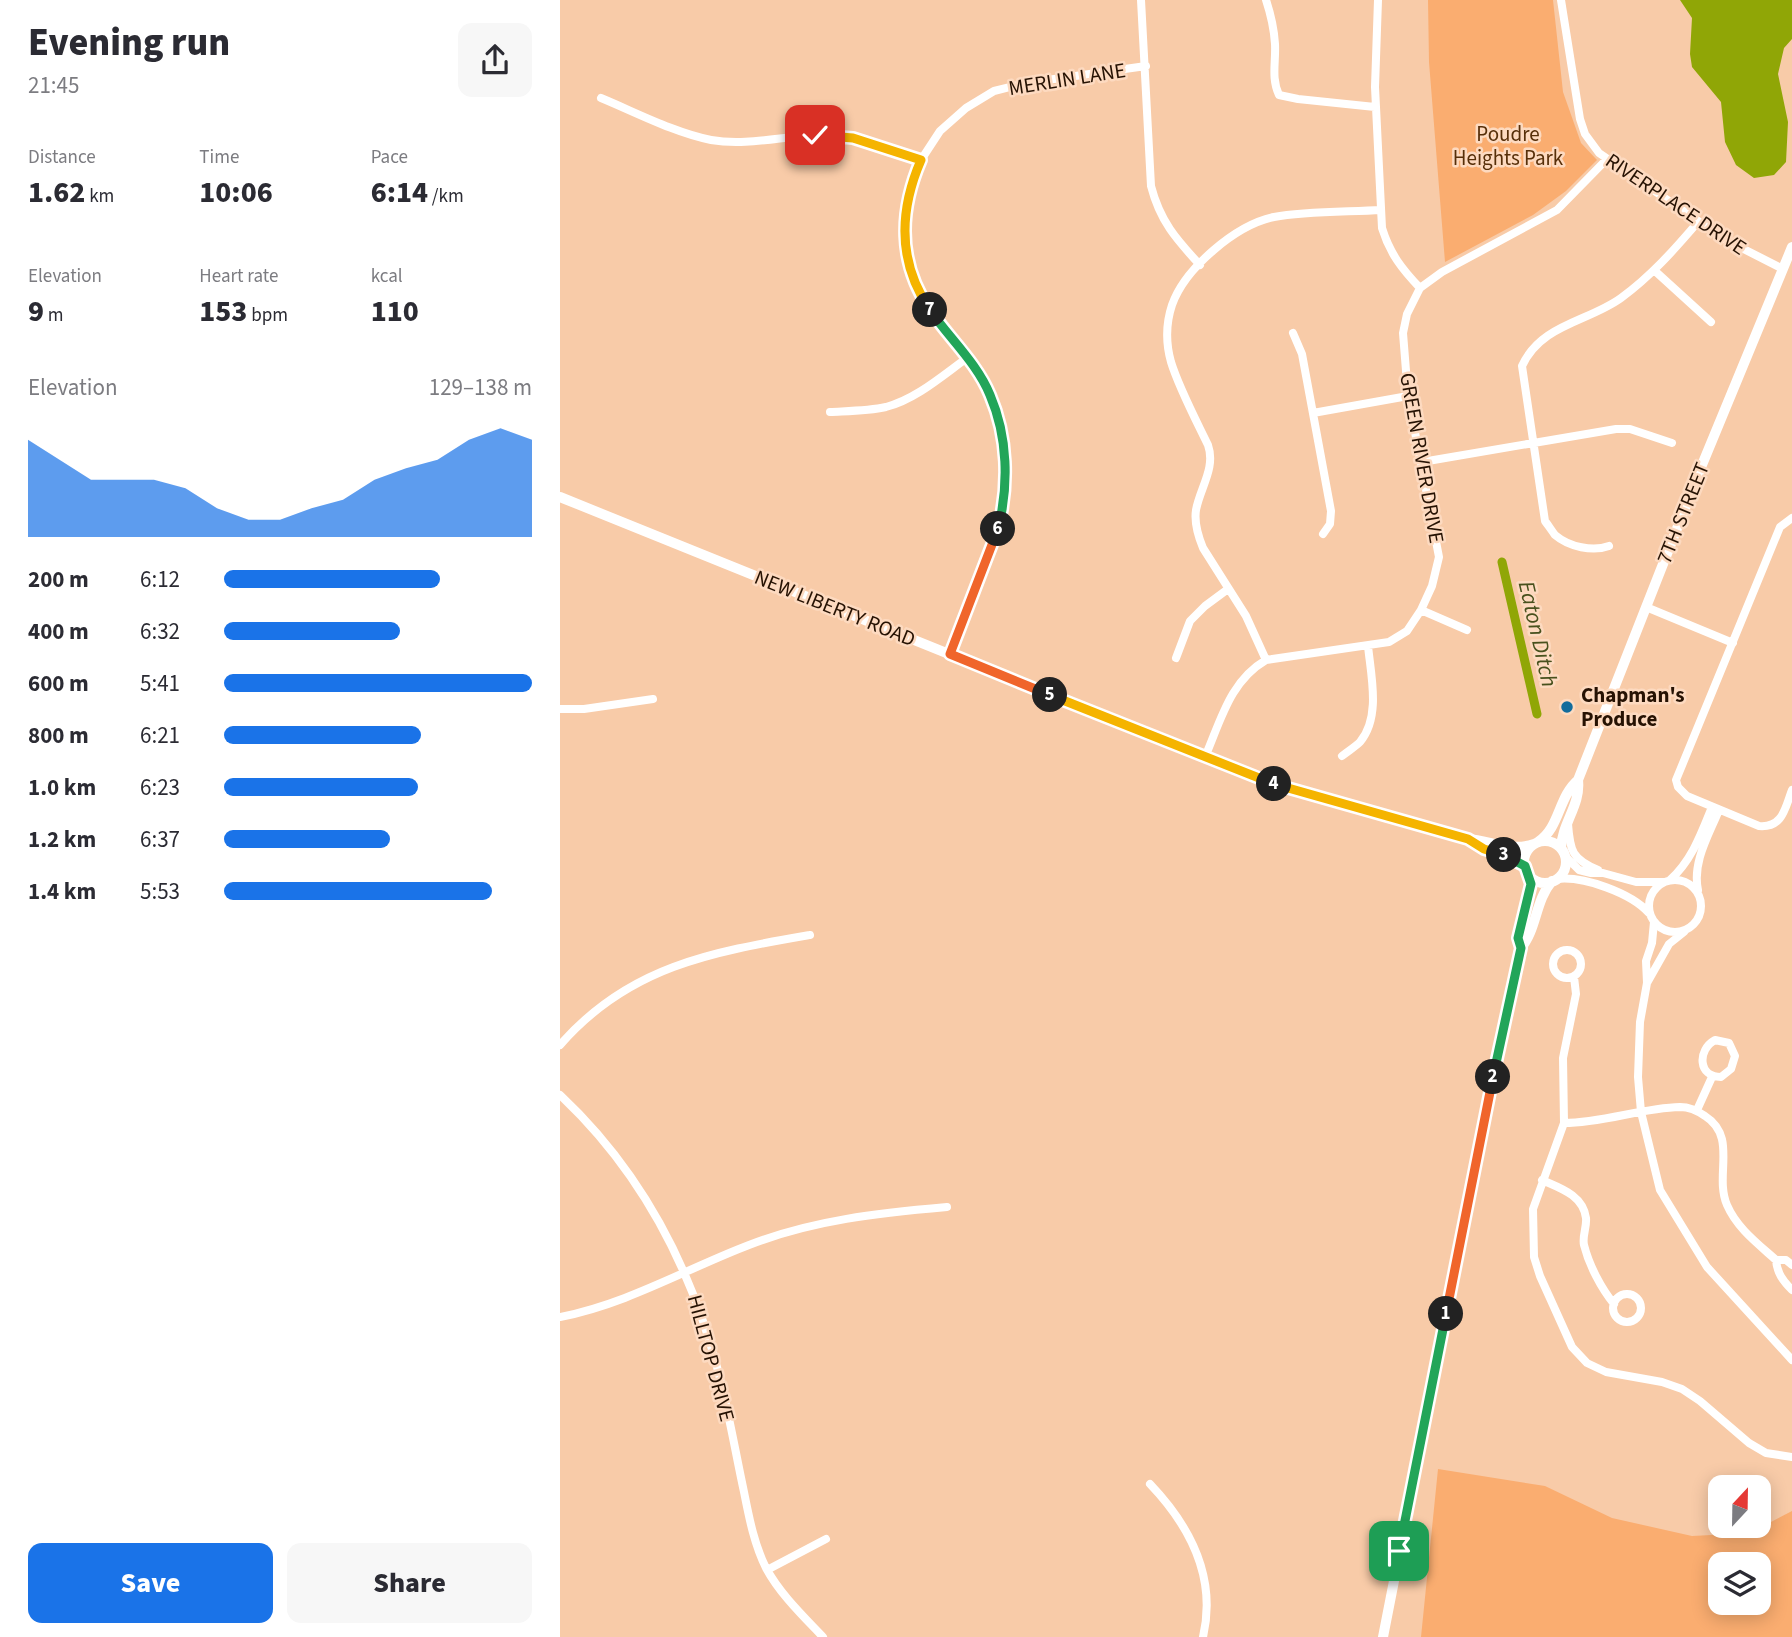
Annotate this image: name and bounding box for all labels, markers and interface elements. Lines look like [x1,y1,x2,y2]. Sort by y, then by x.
text: Evening run [28,16,230,70]
button: share [458,23,532,97]
street label: MERLIN LANE [1006,55,1128,103]
text: 21:45 [28,69,79,102]
pin [785,105,845,165]
icon: check [796,116,834,154]
park label: Poudre Heights Park [1453,119,1564,173]
text: Distance [28,144,96,171]
text: Time [199,144,239,171]
text: Pace [371,144,408,171]
street label: RIVERPLACE DRIVE [1600,146,1752,262]
text: 1.62 [28,171,85,214]
text: 10:06 [199,171,273,214]
text: 6:14 [371,171,428,214]
text: km [85,183,114,210]
text: /km [428,183,464,210]
text: Elevation [28,263,102,290]
text: Heart rate [199,263,278,290]
text: kcal [371,263,403,290]
text: 9 [28,290,44,333]
text: 153 [199,290,247,333]
text: 110 [371,290,419,333]
pin: 7 [912,292,948,328]
text: 7 [924,296,935,323]
text: m [44,302,64,329]
text: bpm [247,302,288,329]
street label: GREEN RIVER DRIVE [1392,370,1452,546]
text: Elevation [28,371,118,404]
text: 129–138 m [429,371,532,404]
street label: 7TH STREET [1649,458,1717,568]
pin: 6 [980,512,1016,546]
text: 6 [992,515,1003,542]
street label: NEW LIBERTY ROAD [750,562,920,654]
text: 200 m [28,563,89,596]
text: 6:12 [140,563,180,596]
water label: Eaton Ditch [1510,578,1566,690]
text: 400 m [28,615,89,648]
text: 6:32 [140,615,180,648]
text: 600 m [28,667,89,700]
text: 5:41 [140,667,180,700]
pin: 5 [1032,678,1068,712]
place label: Chapman's Produce [1581,680,1685,734]
text: 5 [1044,681,1055,708]
marker: Chapman's Produce [1559,699,1575,715]
text: 800 m [28,719,89,752]
text: 6:21 [140,719,180,752]
pin: 4 [1256,766,1292,802]
text: 4 [1268,770,1279,797]
text: 1.0 km [28,771,96,804]
text: 6:23 [140,771,180,804]
text: 1.2 km [28,823,96,856]
text: 6:37 [140,823,180,856]
pin: 3 [1486,838,1522,872]
text: 3 [1498,841,1509,868]
text: 1.4 km [28,875,96,908]
text: 5:53 [140,875,180,908]
pin: 2 [1476,1060,1510,1094]
text: 2 [1487,1063,1498,1090]
street label: HILLTOP DRIVE [680,1291,742,1425]
pin: 1 [1428,1296,1463,1332]
text: 1 [1440,1300,1451,1327]
north arrow [1708,1475,1771,1538]
map controls [1708,1475,1771,1615]
pin [1369,1521,1429,1581]
icon: arrive [1380,1532,1418,1570]
button: Save [28,1543,273,1623]
button: Share [287,1543,532,1623]
button: layers [1708,1552,1771,1615]

